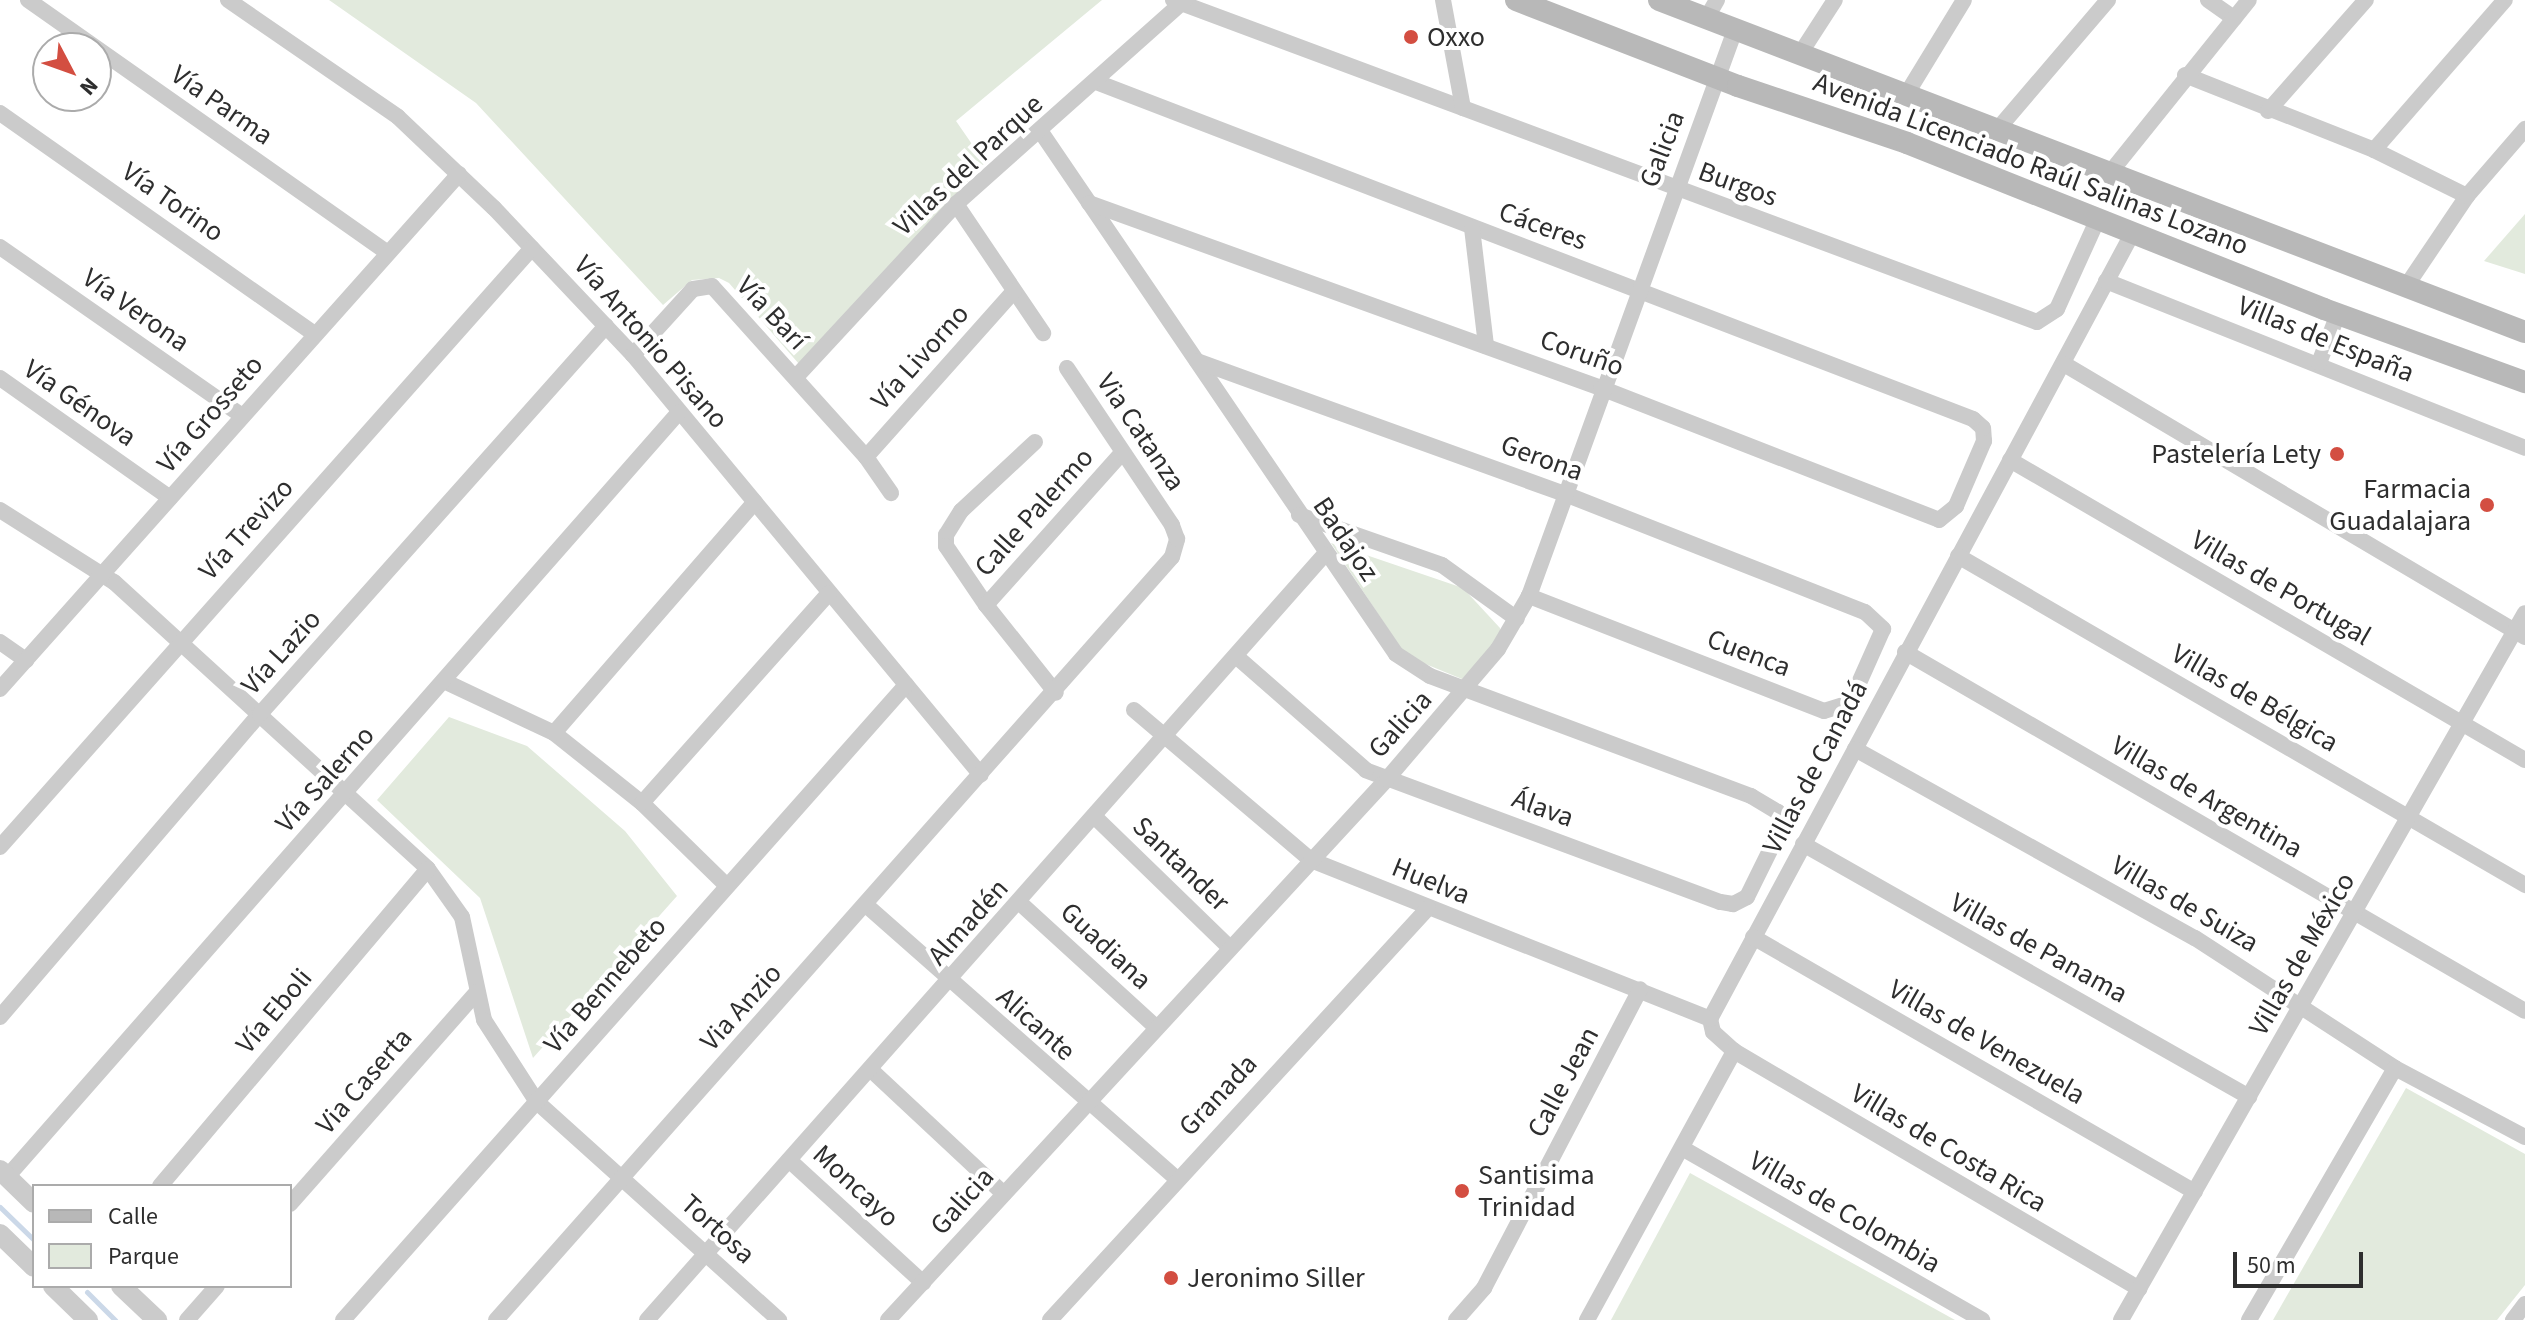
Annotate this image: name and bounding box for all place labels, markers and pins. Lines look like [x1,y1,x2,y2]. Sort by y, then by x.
place label: Oxxo [1427,20,1485,54]
marker: Oxxo [1402,28,1420,46]
place label: Pastelería Lety [2151,437,2321,471]
marker: Pastelería Lety [2328,445,2346,463]
place label: Farmacia Guadalajara [2329,472,2471,538]
marker: Farmacia Guadalajara [2478,496,2496,514]
place label: Santisima Trinidad [1478,1158,1595,1224]
marker: Santisima Trinidad [1453,1182,1471,1200]
place label: Jeronimo Siller [1187,1261,1365,1295]
marker: Jeronimo Siller [1162,1269,1180,1287]

